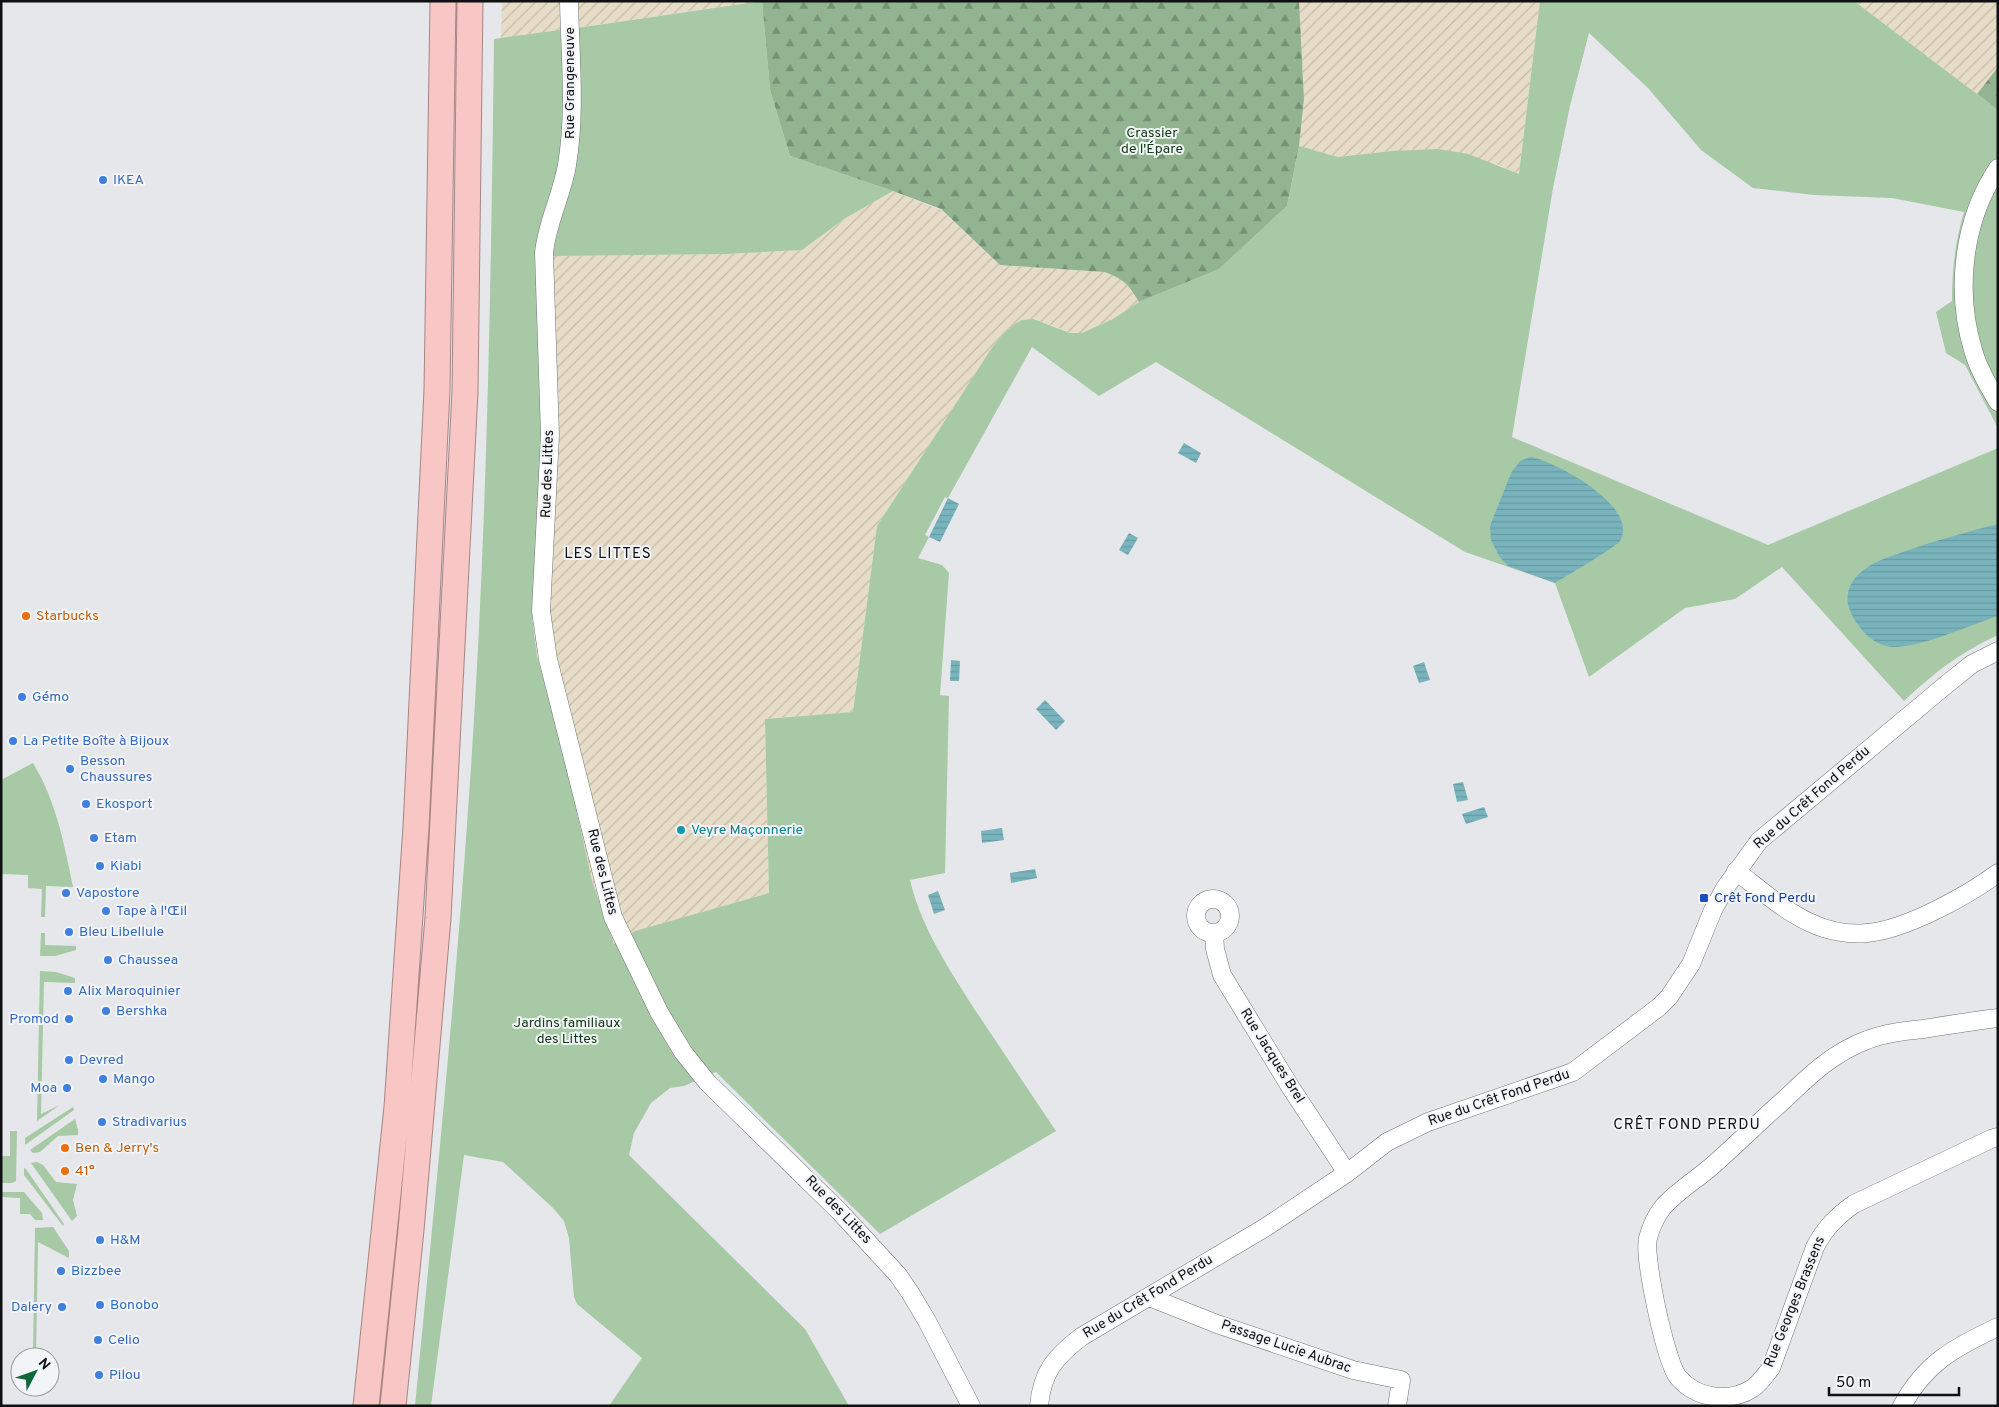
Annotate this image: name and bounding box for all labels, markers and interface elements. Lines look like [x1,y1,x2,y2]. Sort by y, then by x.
street label: Rue Grangeneuve [562,27,579,139]
park label: Crassier de l'Épare [1121,125,1183,158]
place label: IKEA [113,172,144,189]
marker: IKEA [97,174,109,186]
street label: Rue des Littes [538,430,558,518]
district label: LES LITTES [564,545,652,564]
place label: Starbucks [36,608,99,625]
marker: Starbucks [20,610,32,622]
place label: Gémo [32,689,69,706]
marker: Gémo [16,691,28,703]
place label: La Petite Boîte à Bijoux [23,733,169,750]
marker: La Petite Boîte à Bijoux [7,735,19,747]
street label: Rue du Crêt Fond Perdu [1750,743,1874,853]
place label: Besson Chaussures [80,753,152,786]
marker: Besson Chaussures [64,763,76,775]
place label: Ekosport [96,796,152,813]
marker: Ekosport [80,798,92,810]
place label: Veyre Maçonnerie [691,822,803,839]
marker: Veyre Maçonnerie [675,824,687,836]
street label: Rue des Littes [583,827,621,917]
place label: Etam [104,830,137,847]
marker: Etam [88,832,100,844]
place label: Kiabi [110,858,142,875]
marker: Kiabi [94,860,106,872]
place label: Vapostore [76,885,139,902]
marker: Vapostore [60,887,72,899]
place label: Crêt Fond Perdu [1714,890,1816,907]
marker: Crêt Fond Perdu [1698,892,1710,904]
place label: Tape à l'Œil [116,903,187,920]
marker: Tape à l'Œil [100,905,112,917]
place label: Bleu Libellule [79,924,164,941]
marker: Bleu Libellule [63,926,75,938]
place label: Chaussea [118,952,178,969]
marker: Chaussea [102,954,114,966]
place label: Alix Maroquinier [78,983,181,1000]
marker: Alix Maroquinier [62,985,74,997]
place label: Bershka [116,1003,167,1020]
marker: Bershka [100,1005,112,1017]
street label: Rue Jacques Brel [1236,1005,1308,1107]
place label: Promod [9,1011,59,1028]
marker: Promod [63,1013,75,1025]
park label: Jardins familiaux des Littes [514,1015,620,1048]
place label: Devred [79,1052,124,1069]
marker: Devred [63,1054,75,1066]
street label: Rue du Crêt Fond Perdu [1426,1066,1572,1130]
place label: Mango [113,1071,155,1088]
marker: Mango [97,1073,109,1085]
place label: Moa [30,1080,57,1097]
marker: Moa [61,1082,73,1094]
place label: Stradivarius [112,1114,187,1131]
district label: CRÊT FOND PERDU [1613,1115,1761,1135]
marker: Stradivarius [96,1116,108,1128]
place label: Ben & Jerry's [75,1140,159,1157]
marker: Ben & Jerry's [59,1142,71,1154]
place label: 41° [75,1163,95,1180]
marker: 41° [59,1165,71,1177]
street label: Rue des Littes [801,1172,875,1248]
place label: H&M [110,1232,141,1249]
marker: H&M [94,1234,106,1246]
street label: Rue Georges Brassens [1761,1234,1829,1370]
street label: Rue du Crêt Fond Perdu [1080,1251,1216,1343]
place label: Bizzbee [71,1263,121,1280]
marker: Bizzbee [55,1265,67,1277]
place label: Bonobo [110,1297,159,1314]
place label: Dalery [11,1299,52,1316]
marker: Bonobo [94,1299,106,1311]
marker: Dalery [56,1301,68,1313]
street label: Passage Lucie Aubrac [1219,1317,1353,1377]
place label: Celio [108,1332,140,1349]
marker: Celio [92,1334,104,1346]
north arrow [10,1347,60,1397]
text: N [34,1355,53,1374]
scale bar [1829,1364,1959,1396]
place label: Pilou [109,1367,141,1384]
marker: Pilou [93,1369,105,1381]
text: 50 m [1836,1374,1871,1393]

